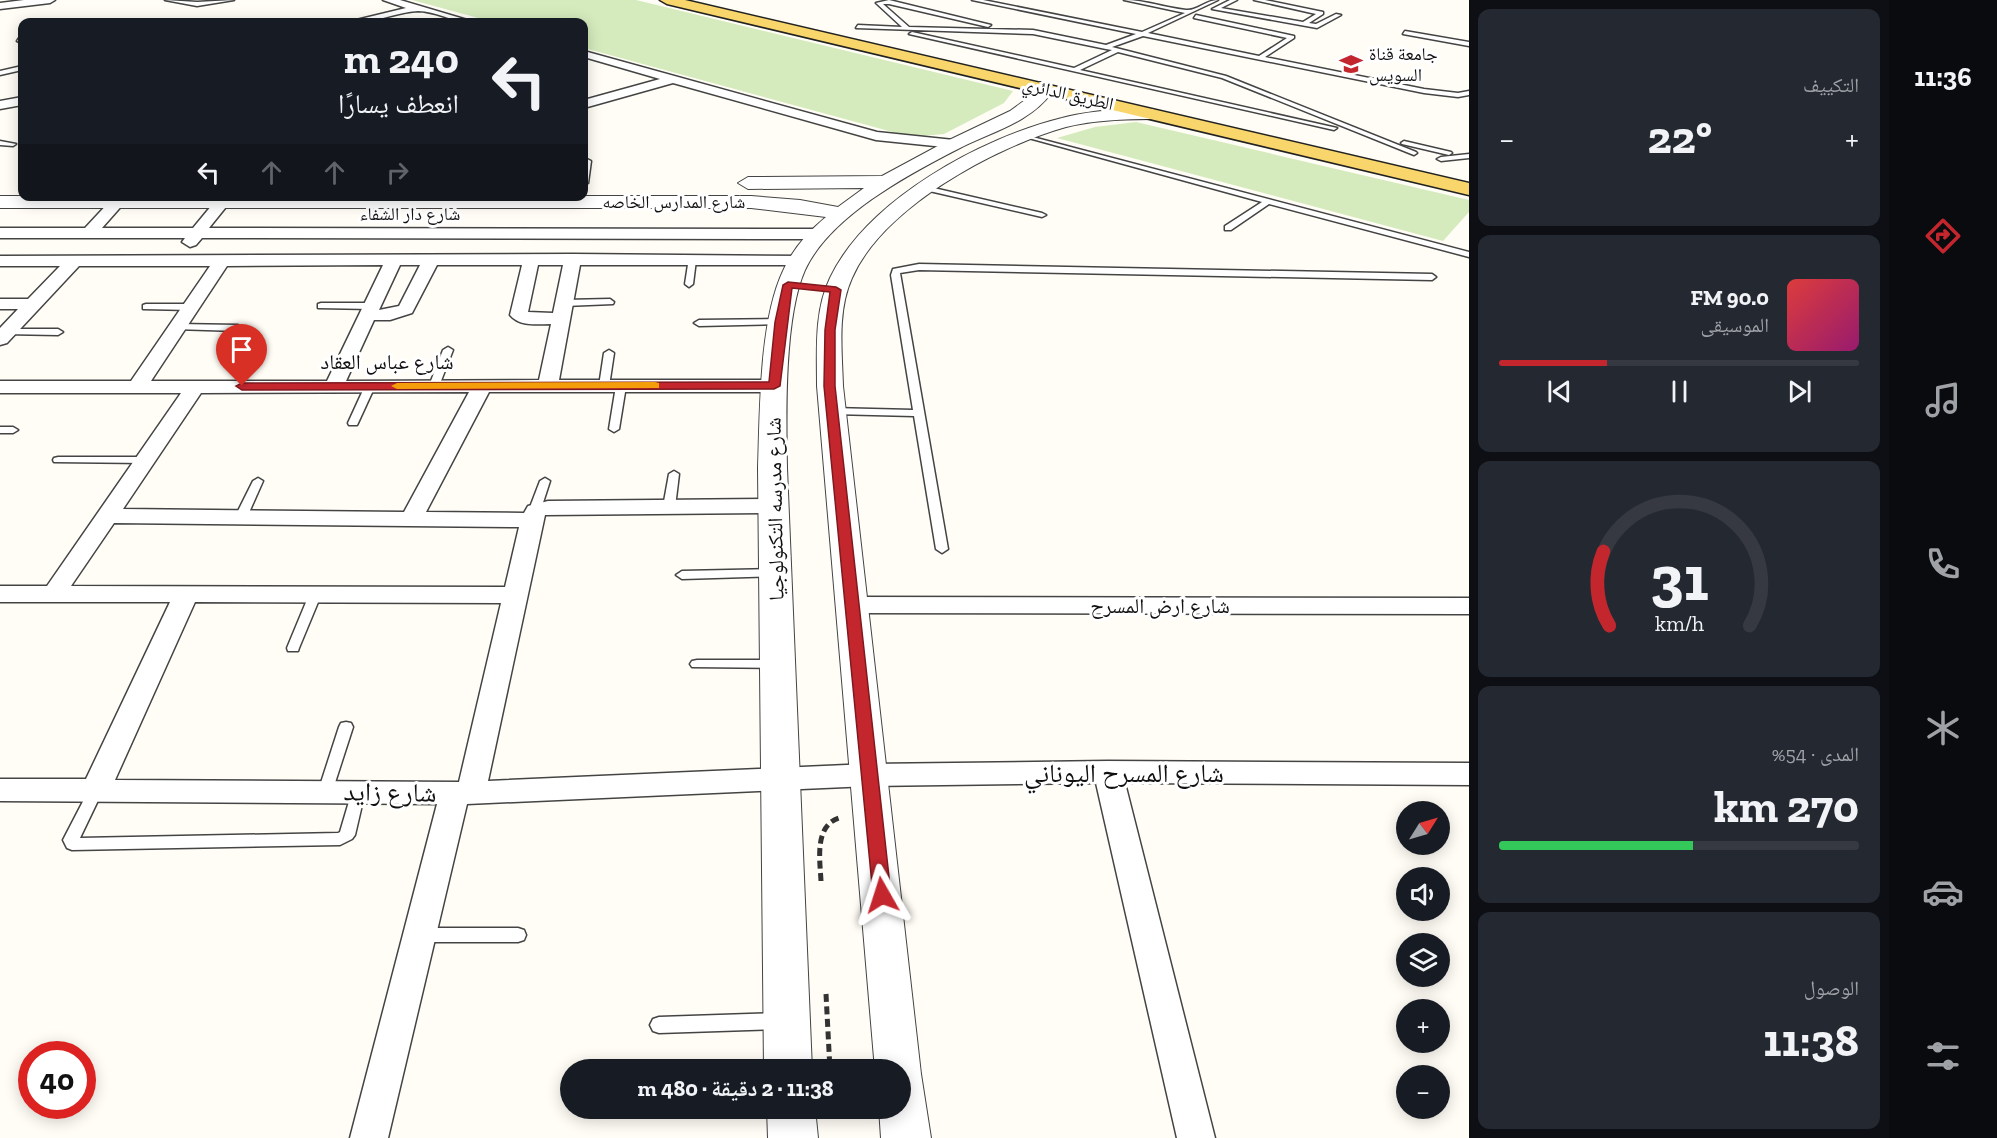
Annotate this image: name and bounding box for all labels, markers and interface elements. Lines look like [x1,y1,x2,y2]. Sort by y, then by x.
text: 240 m [344,33,459,84]
icon: left [480,42,558,120]
place label: جامعة قناة السويس [1369,43,1438,86]
school or university icon: جامعة قناة السويس [1338,51,1364,77]
text: 11:36 [1914,61,1972,93]
street label: الطريق الدائري [1020,73,1116,119]
text: التكييف [1803,73,1859,97]
text: انعطف يسارًا [338,88,459,120]
text: 22° [1647,111,1712,165]
text: − [1499,119,1514,158]
text: + [1845,119,1859,158]
icon: left [192,156,225,189]
icon: ahead [255,156,288,189]
icon: ahead [318,156,351,189]
icon: right [381,156,414,189]
street label: شارع المدارس الخاصه [603,191,745,213]
street label: شارع دار الشفاء [360,203,460,225]
icon: directions [1922,215,1964,257]
text: 90.0 FM [1690,284,1769,311]
text: الموسيقى [1701,313,1769,337]
pin [216,324,267,386]
icon: arrive [225,333,258,366]
street label: شارع عباس العقاد [320,349,454,375]
icon: previous [1543,375,1576,408]
icon: pause [1663,375,1696,408]
icon: next [1783,375,1816,408]
icon: music [1922,379,1964,421]
street label: شارع مدرسه التكنولوجيا [760,417,790,601]
text: 31 [1650,541,1708,616]
icon: phone [1922,543,1964,585]
street label: شارع ارض المسرح [1090,593,1230,619]
text: km/h [1655,611,1703,636]
icon: climate [1922,707,1964,749]
text: المدى · 54% [1772,742,1859,766]
street label: شارع المسرح اليوناني [1024,757,1224,794]
street label: شارع زايد [343,775,437,809]
text: 270 km [1714,780,1859,834]
north arrow [1396,801,1450,855]
map controls [1396,801,1450,1119]
position arrow [850,863,914,927]
button: sound [1396,867,1450,921]
icon: car [1922,871,1964,913]
button: layers [1396,933,1450,987]
text: الوصول [1804,976,1859,1000]
button: + [1396,999,1450,1053]
text: 11:38 [1763,1014,1859,1068]
icon: filters [1922,1035,1964,1077]
speed limit sign: 40 [18,1041,96,1119]
button: − [1396,1065,1450,1119]
text: 11:38 · 2 دقيقة · 480 m [637,1075,834,1102]

